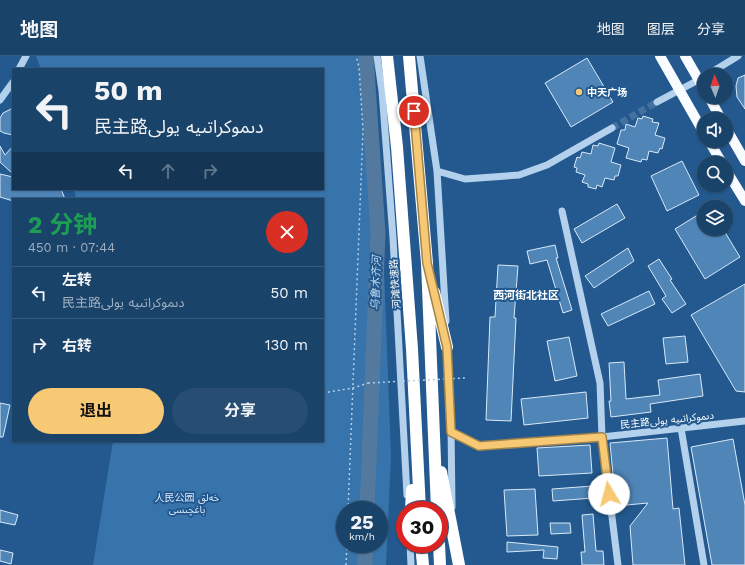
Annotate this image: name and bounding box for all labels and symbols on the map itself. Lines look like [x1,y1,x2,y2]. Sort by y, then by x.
north arrow [697,68,733,104]
marker: 中天广场 [574,87,584,97]
place label: 中天广场 [587,87,627,98]
pin [397,94,431,128]
water label: 乌鲁木齐河 [369,253,384,311]
street label: 河滩快速路 [388,259,402,309]
district label: 西河街北社区 [493,289,559,302]
street label: 民主路دىموكراتىيە يولى [620,410,715,431]
position arrow [588,473,630,515]
park label: 人民公园 خەلق باغچىسى [155,492,220,516]
speed limit sign: 30 [396,501,448,553]

